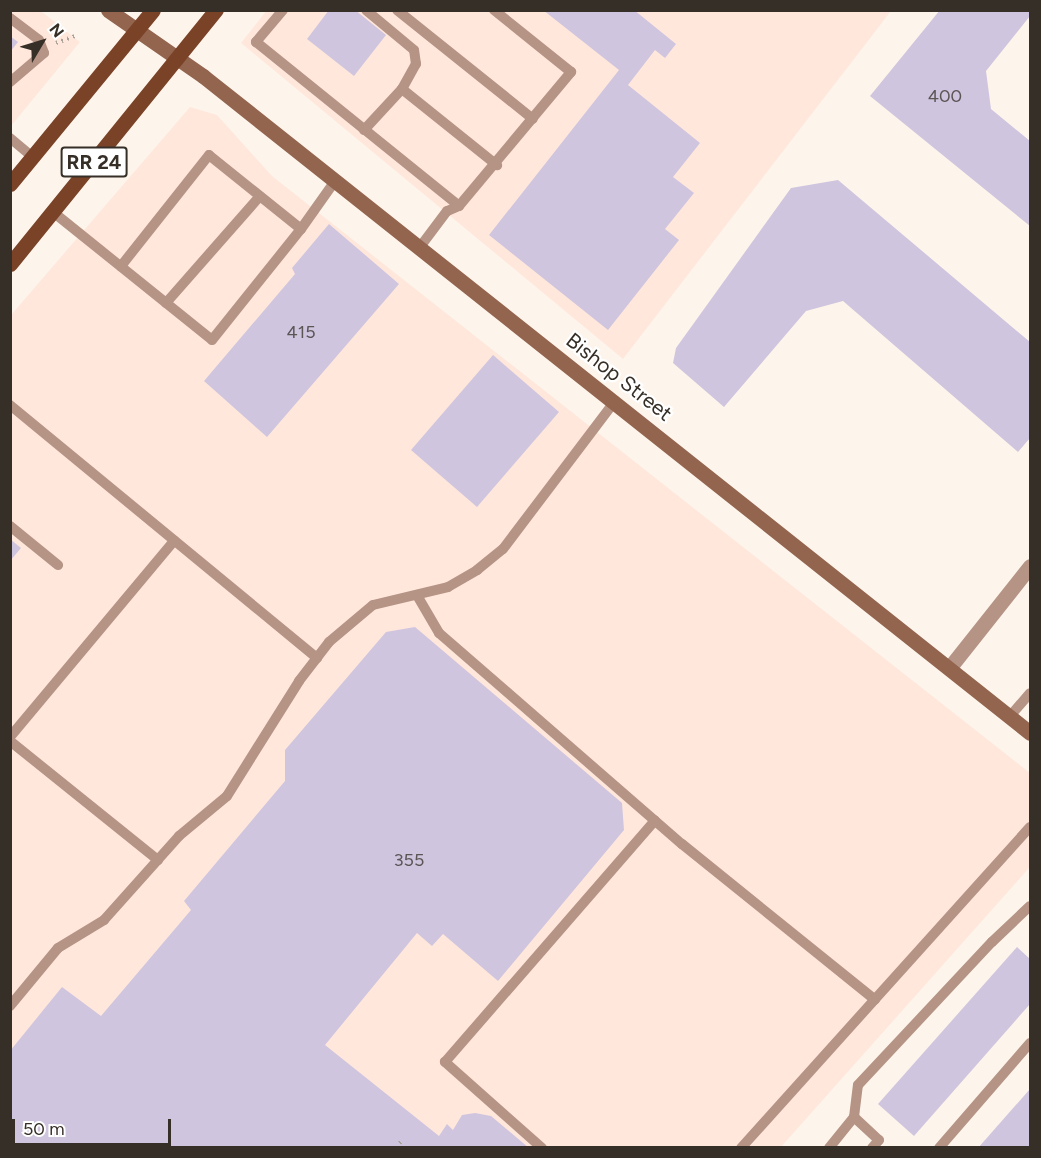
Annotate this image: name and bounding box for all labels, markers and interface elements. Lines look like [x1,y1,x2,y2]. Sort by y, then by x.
north arrow [12,12,72,72]
text: N [45,20,68,41]
house number: 400 [928,85,962,107]
road number: RR 24 [60,145,128,179]
house number: 415 [287,321,315,343]
street label: Bishop Street [561,328,677,426]
house number: 355 [394,849,424,871]
scale bar [15,1107,174,1145]
text: 50 m [23,1118,65,1140]

